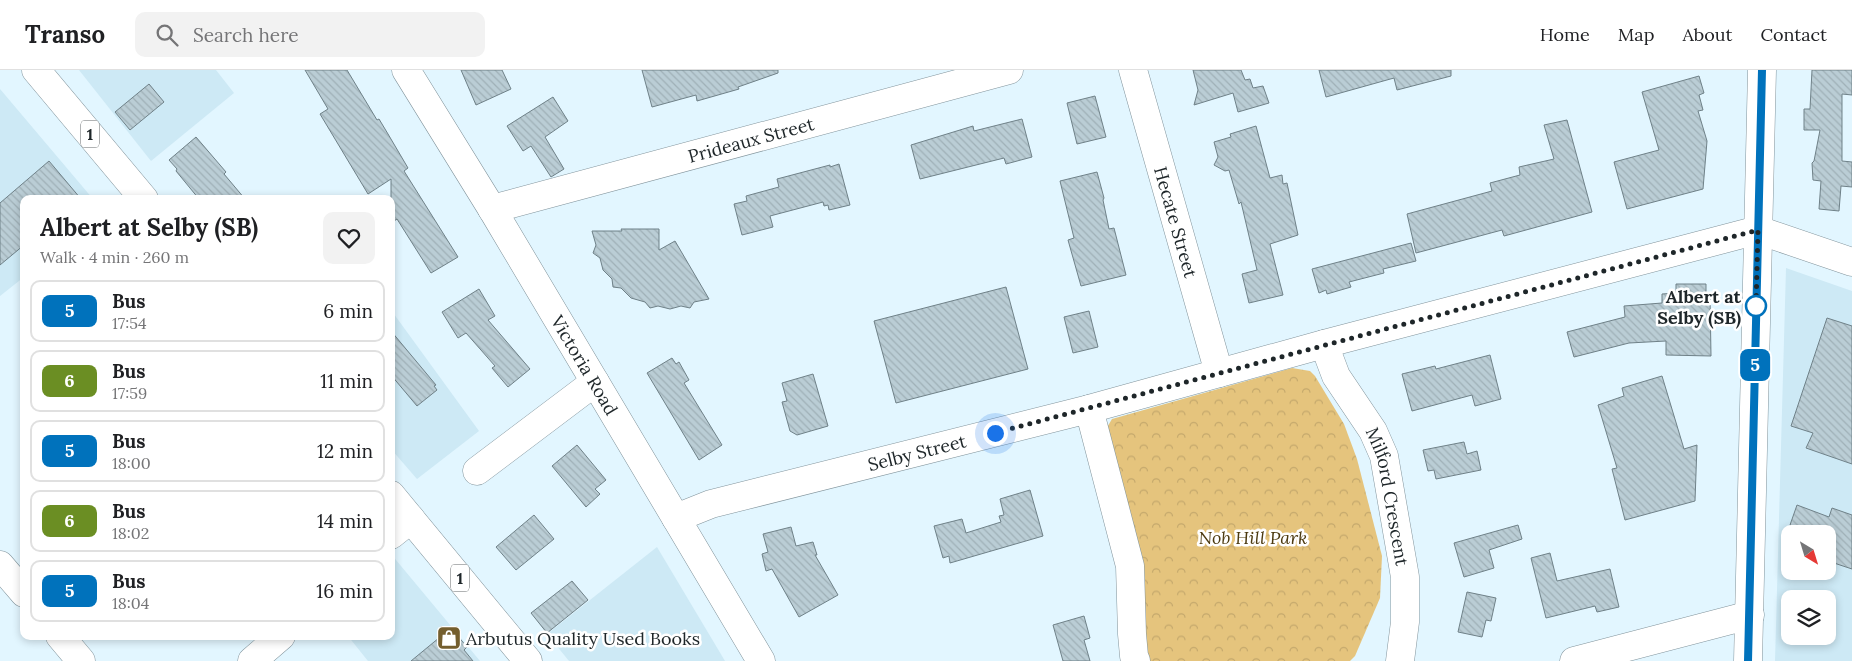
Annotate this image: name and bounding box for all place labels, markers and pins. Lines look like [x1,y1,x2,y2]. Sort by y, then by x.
place label: Albert at Selby (SB) [1657,285,1742,329]
marker: Albert at Selby (SB) [1745,295,1767,317]
shop icon: Arbutus Quality Used Books [436,625,462,651]
place label: Arbutus Quality Used Books [465,627,700,650]

